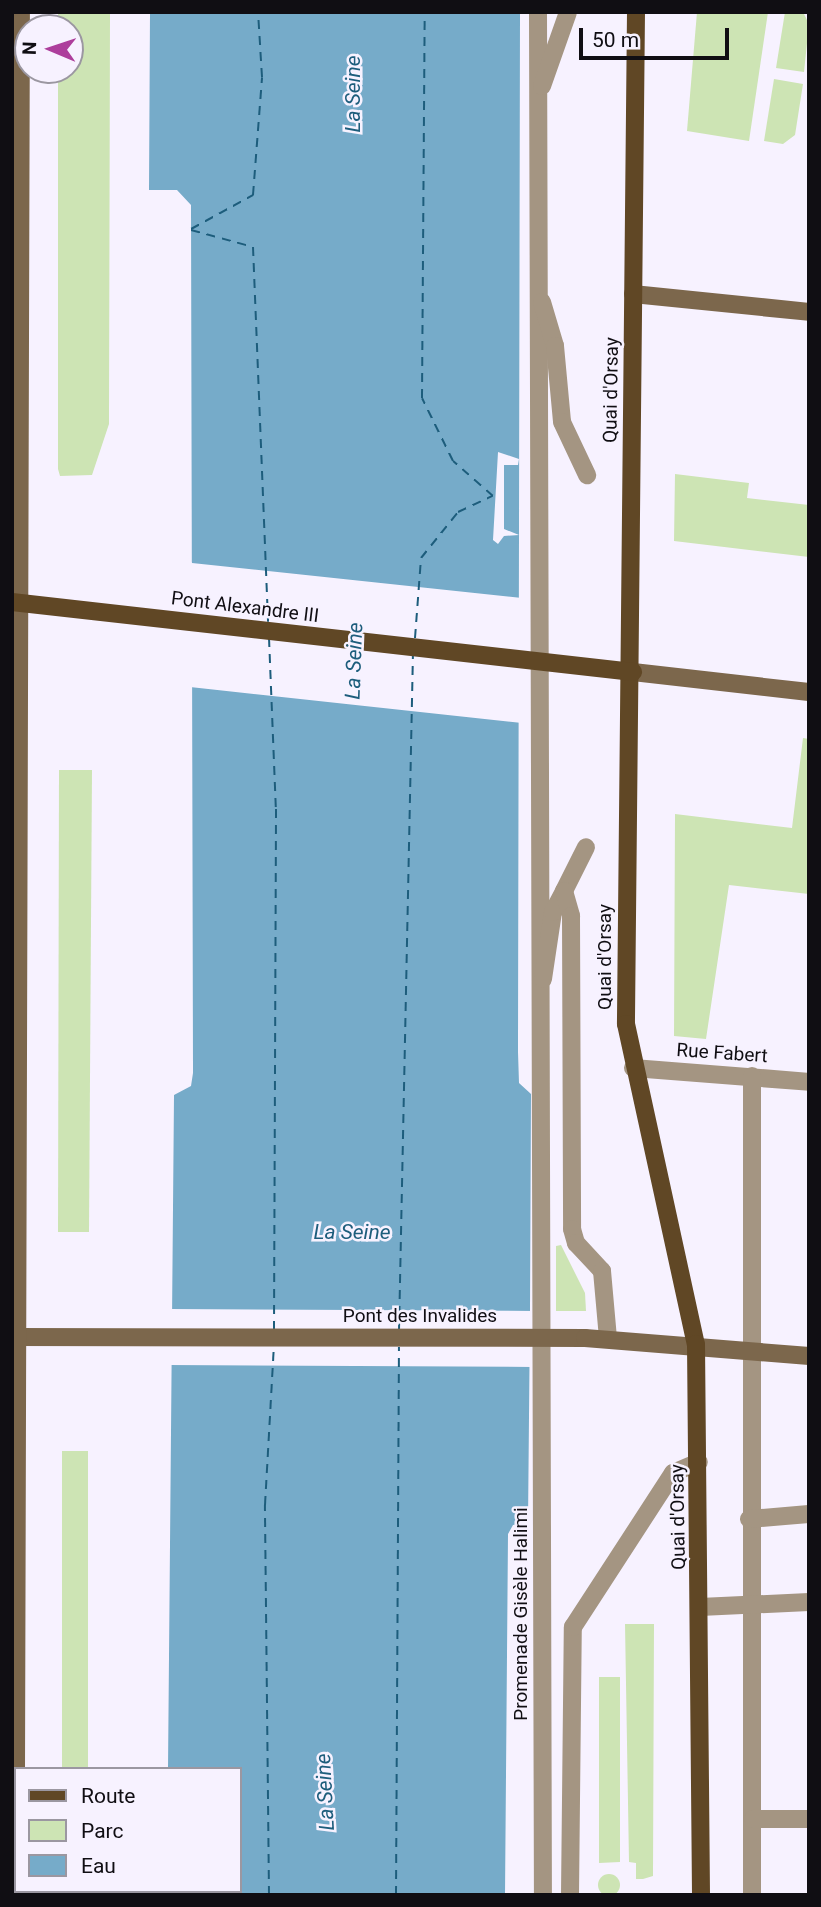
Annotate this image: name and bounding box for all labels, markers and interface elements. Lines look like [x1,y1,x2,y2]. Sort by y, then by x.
north arrow [14,14,84,84]
scale bar [583,14,734,58]
text: 50 m [592,28,639,52]
text: N [18,41,41,55]
water label: La Seine [340,55,366,133]
street label: Quai d'Orsay [599,337,623,443]
street label: Pont Alexandre III [170,587,320,627]
water label: La Seine [340,622,368,700]
street label: Quai d'Orsay [594,904,616,1010]
street label: Rue Fabert [676,1038,768,1068]
water label: La Seine [313,1219,391,1245]
street label: Pont des Invalides [343,1305,497,1327]
street label: Quai d'Orsay [666,1464,690,1570]
street label: Promenade Gisèle Halimi [510,1507,532,1721]
water label: La Seine [310,1753,340,1831]
legend [14,1767,242,1893]
text: Route [81,1784,136,1808]
text: Parc [81,1819,123,1843]
text: Eau [81,1854,116,1878]

